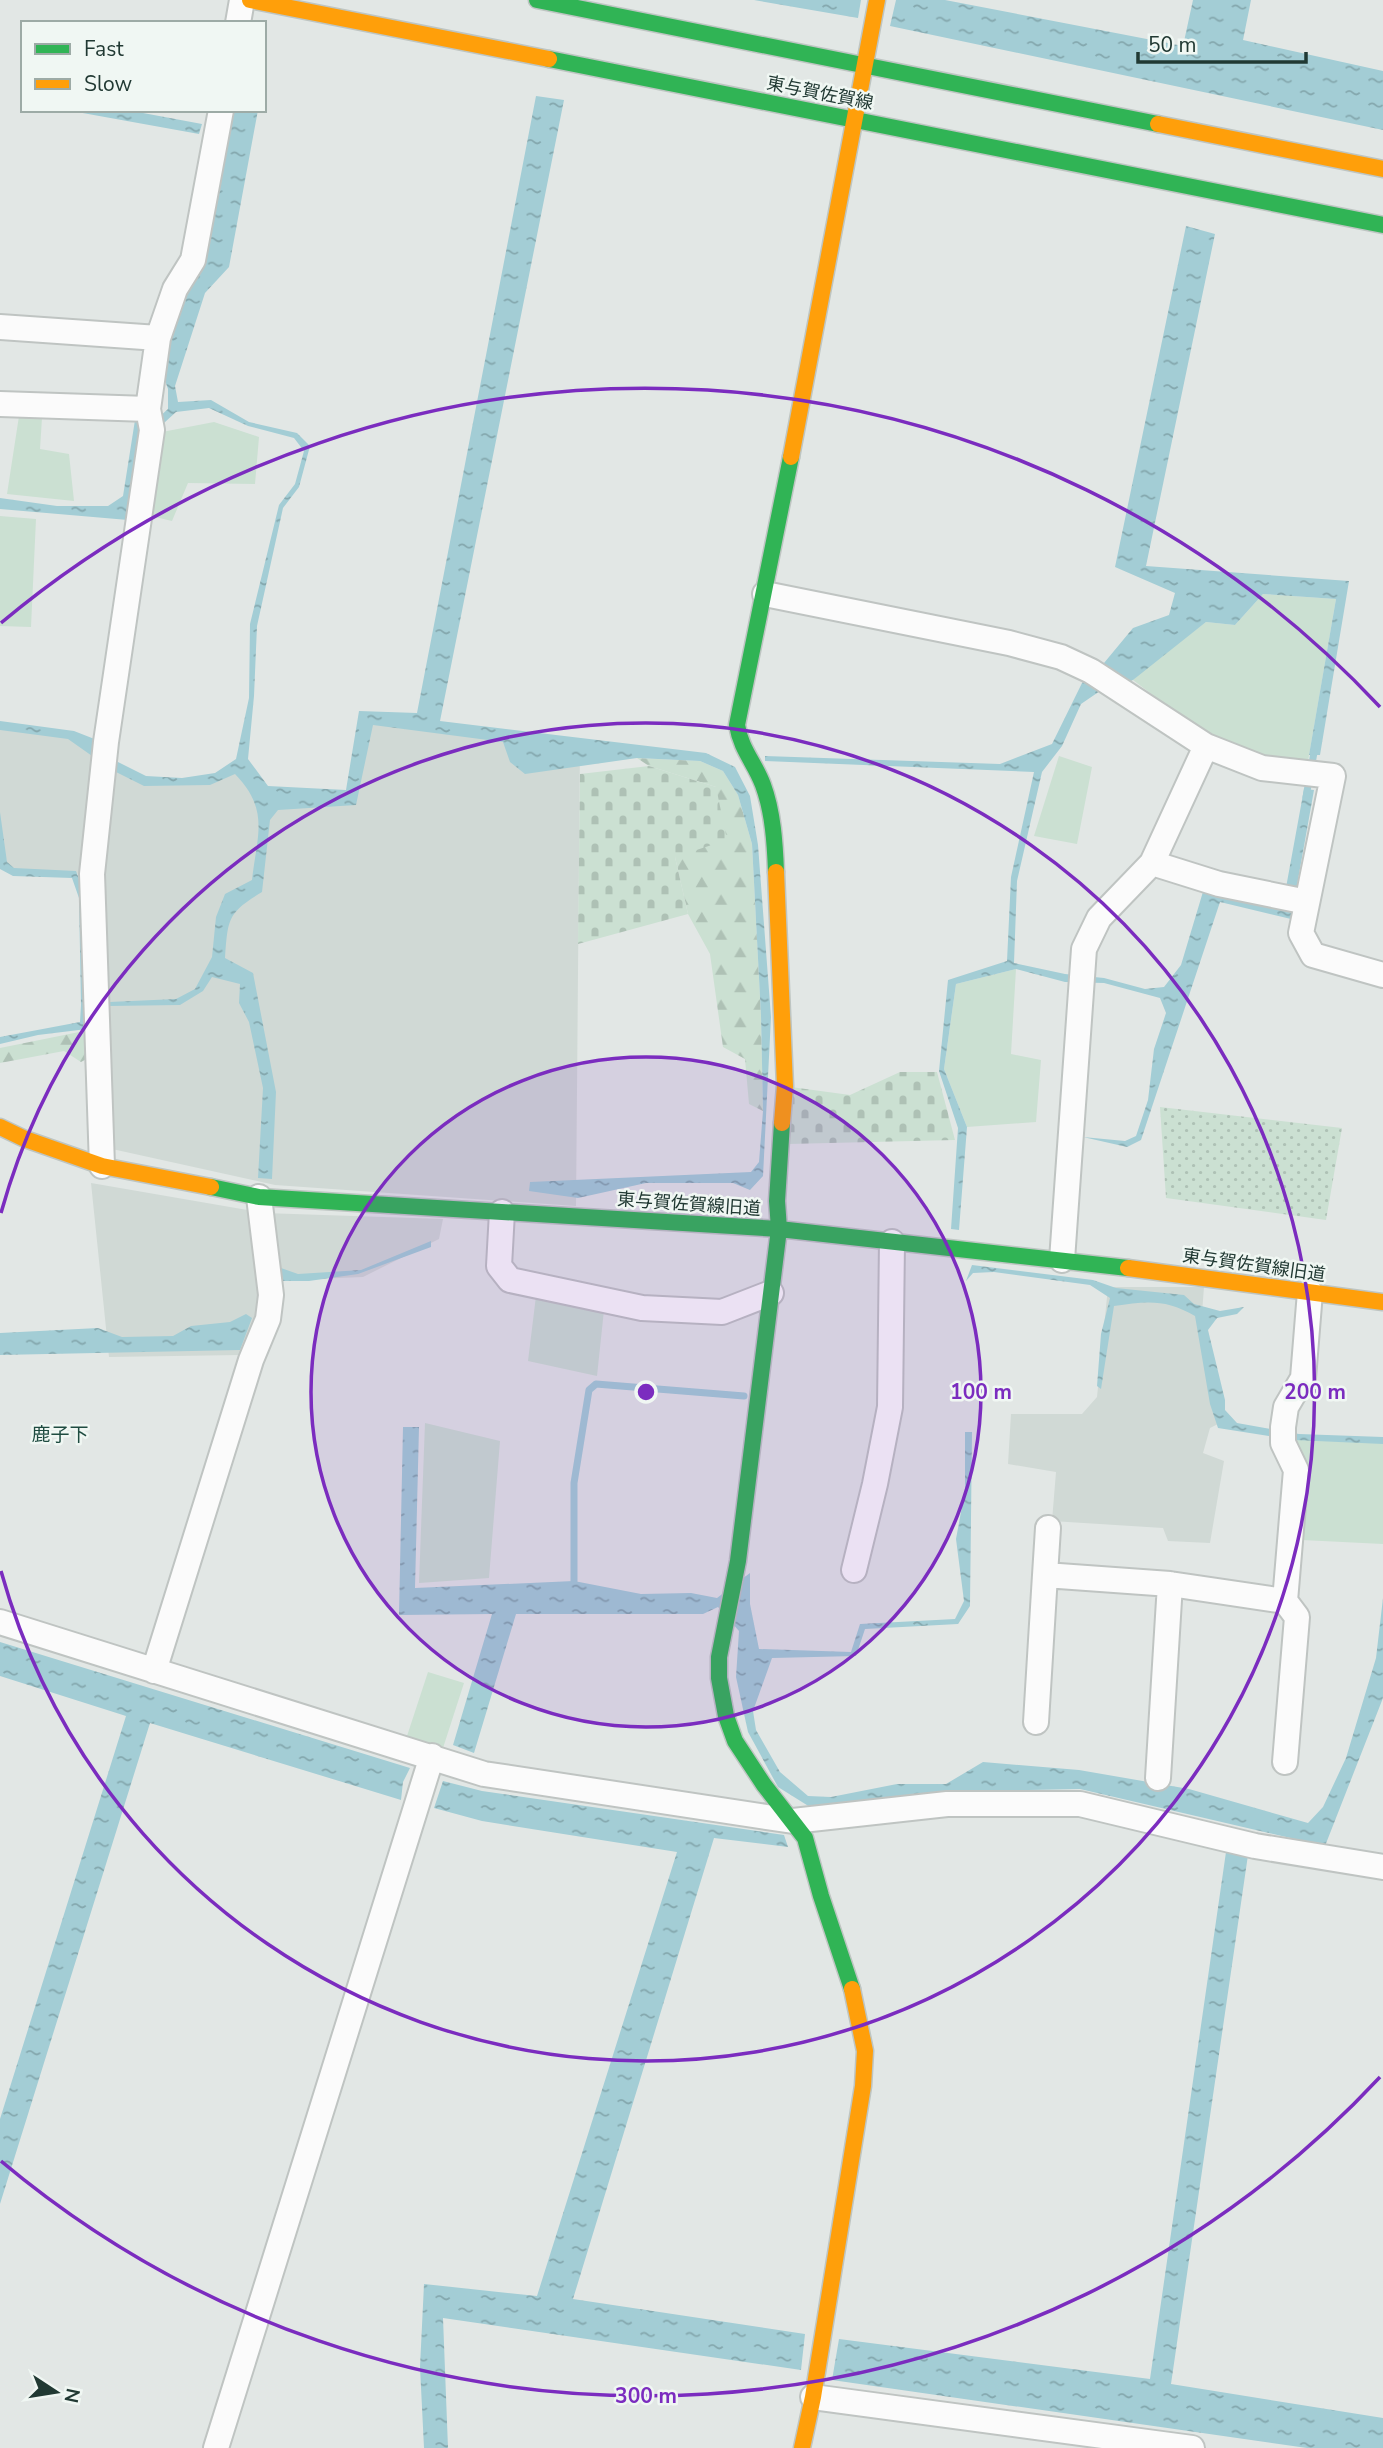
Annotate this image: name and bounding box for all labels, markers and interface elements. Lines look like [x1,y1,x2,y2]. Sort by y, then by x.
legend [21,21,266,112]
scale bar [1138,21,1306,65]
text: 50 m [1148,31,1197,59]
text: Fast [84,35,124,63]
text: Slow [84,70,133,98]
street label: 東与賀佐賀線 [765,71,875,115]
street label: 東与賀佐賀線旧道 [616,1187,762,1221]
street label: 東与賀佐賀線旧道 [1181,1243,1327,1287]
text: 100 m [950,1378,1012,1406]
text: 200 m [1284,1378,1346,1406]
centre of rings [634,1380,658,1404]
district label: 鹿子下 [31,1422,89,1448]
north arrow [21,2357,91,2427]
text: 300 m [615,2382,677,2410]
text: N [57,2386,86,2405]

